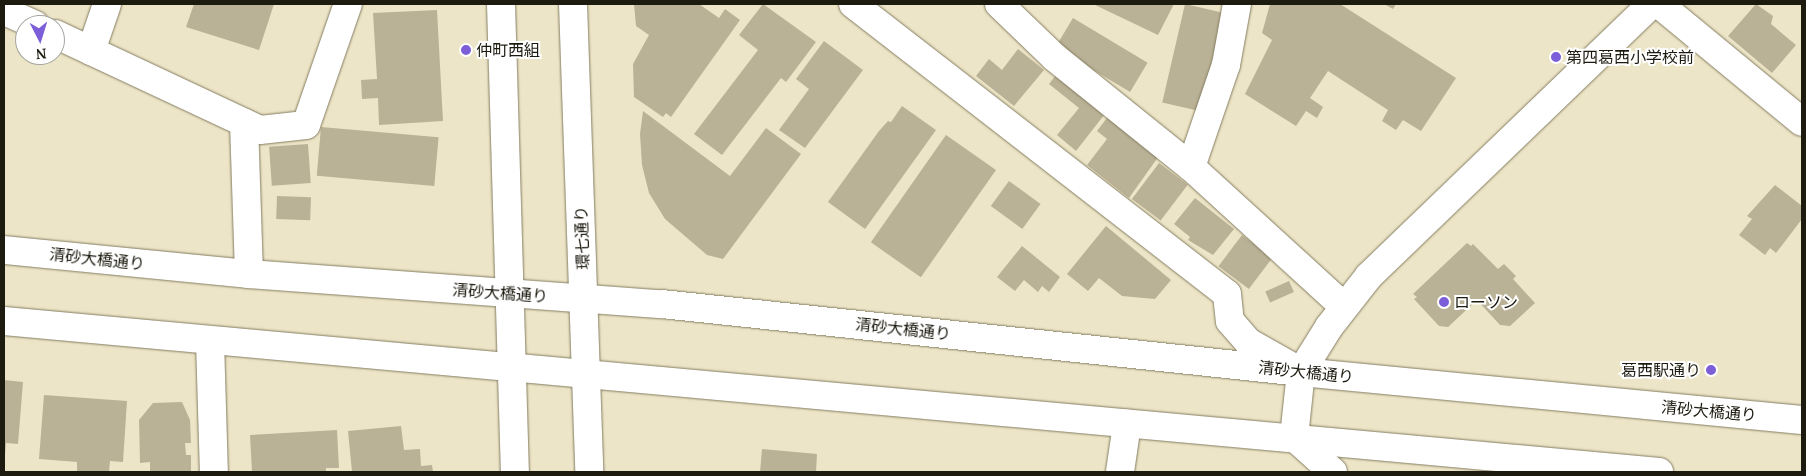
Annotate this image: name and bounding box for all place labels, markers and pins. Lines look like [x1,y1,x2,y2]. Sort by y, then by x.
place label: 仲町西組 [476,40,540,60]
marker: 仲町西組 [460,44,472,56]
place label: 第四葛西小学校前 [1566,47,1694,67]
marker: 第四葛西小学校前 [1550,51,1562,63]
place label: ローソン [1454,292,1518,312]
marker: ローソン [1438,296,1450,308]
place label: 葛西駅通り [1621,360,1701,380]
marker: 葛西駅通り [1705,364,1717,376]

